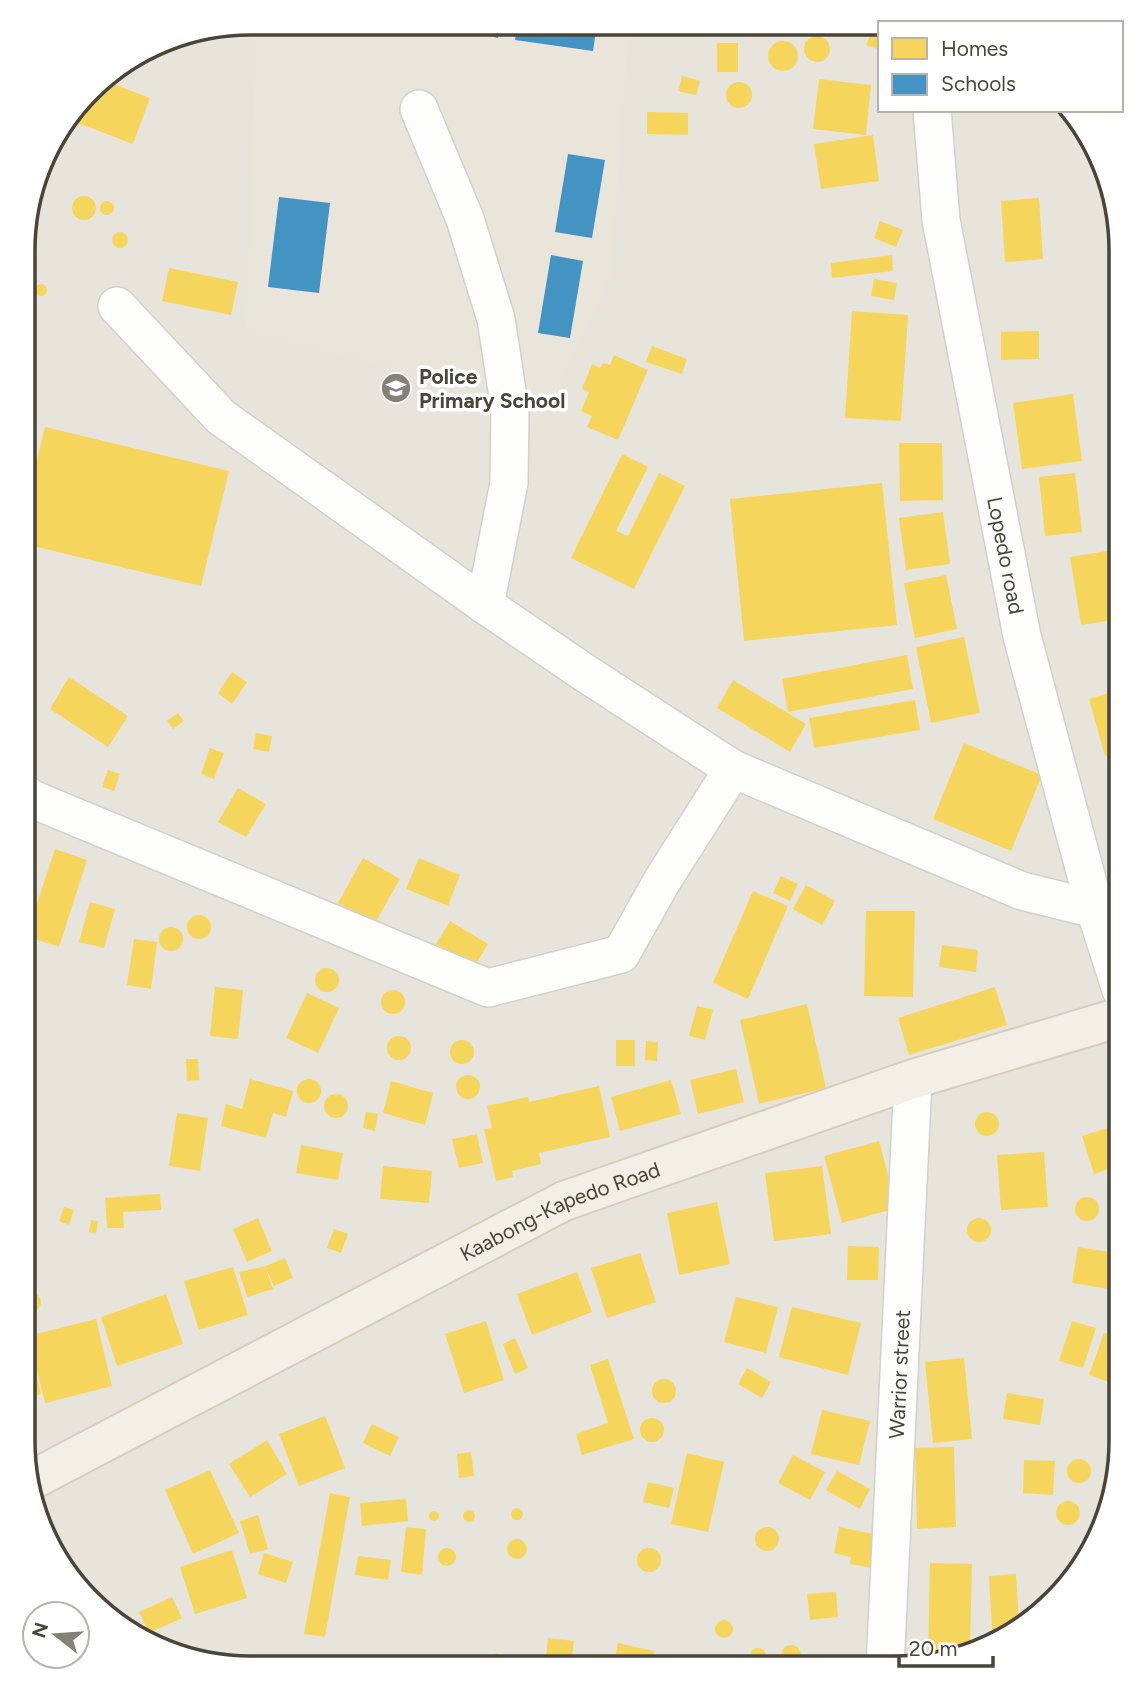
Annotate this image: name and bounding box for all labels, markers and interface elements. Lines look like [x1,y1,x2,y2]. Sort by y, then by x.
legend [878,21,1123,112]
text: Homes [941,36,1008,61]
text: Schools [941,71,1016,96]
place label: Police Primary School [419,364,565,413]
school or university icon: Police Primary School [379,371,413,405]
street label: Lopedo road [983,495,1030,616]
street label: Kaabong-Kapedo Road [455,1156,663,1266]
street label: Warrior street [883,1309,915,1440]
north arrow [21,1600,91,1670]
text: N [27,1620,53,1641]
scale bar [899,1624,993,1668]
text: 20 m [909,1636,957,1661]

